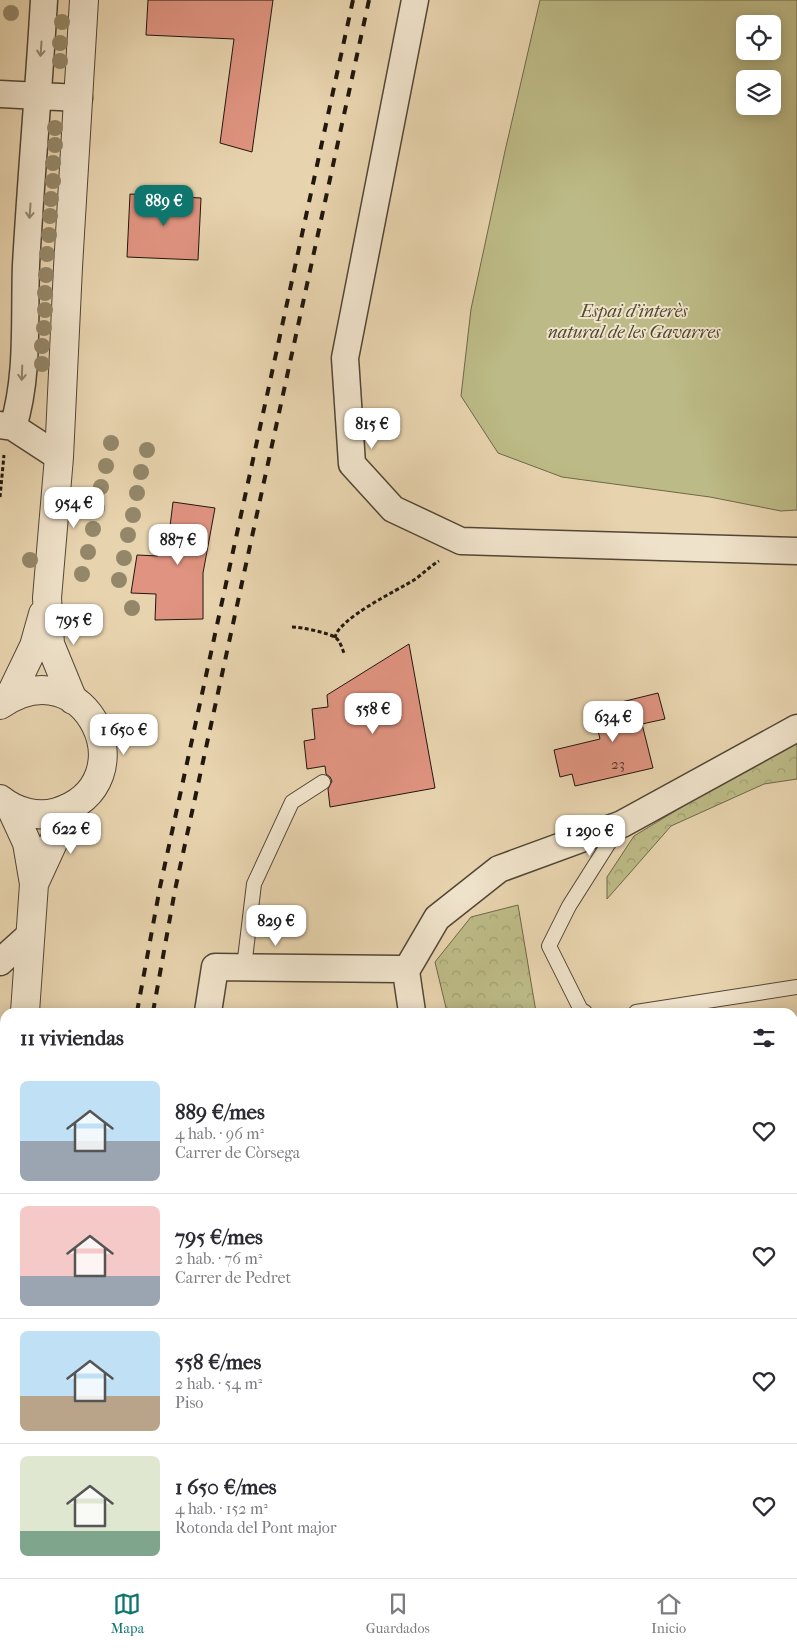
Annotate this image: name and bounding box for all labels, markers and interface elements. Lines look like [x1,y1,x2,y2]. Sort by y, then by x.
map controls [736,15,781,115]
button: locate [736,15,781,60]
one-way arrow [37,40,46,56]
button: layers [736,70,781,115]
pin: 889 € [129,184,199,227]
text: 889 € [145,191,183,210]
one-way arrow [25,202,34,218]
park label: Espai d'interès natural de les Gavarres [548,301,721,343]
one-way arrow [18,365,27,381]
pin: 815 € [337,408,407,450]
text: 815 € [355,414,389,433]
pin: 954 € [39,486,109,529]
text: 954 € [55,493,93,512]
pin: 887 € [143,524,213,566]
text: 887 € [160,530,196,549]
pin: 795 € [39,604,109,646]
text: 795 € [56,610,92,629]
pin: 558 € [338,692,408,735]
text: 558 € [356,699,390,718]
pin: 634 € [578,700,648,743]
text: 634 € [594,707,632,726]
pin: 1 650 € [78,714,170,756]
text: 1 650 € [101,720,147,739]
house number: 23 [611,755,625,773]
pin: 622 € [36,812,106,855]
pin: 1 290 € [544,814,636,857]
text: 622 € [52,819,90,838]
text: 1 290 € [566,821,614,840]
pin: 829 € [241,904,311,947]
text: 829 € [257,911,295,930]
icon: filters [750,1024,778,1052]
text: 11 viviendas [20,1026,124,1050]
text: 889 €/mes [175,1100,265,1124]
icon: home [60,1101,120,1161]
icon: heart [750,1117,778,1145]
text: 4 hab. · 96 m² [175,1124,264,1143]
text: Carrer de Còrsega [175,1143,300,1162]
text: 795 €/mes [175,1225,263,1249]
icon: home [60,1226,120,1286]
icon: heart [750,1242,778,1270]
text: 2 hab. · 76 m² [175,1249,262,1268]
text: Carrer de Pedret [175,1268,291,1287]
text: 558 €/mes [175,1350,261,1374]
icon: home [60,1351,120,1411]
icon: heart [750,1367,778,1395]
text: 2 hab. · 54 m² [175,1374,262,1393]
text: Piso [175,1393,203,1412]
text: 1 650 €/mes [175,1475,277,1499]
icon: home [60,1476,120,1536]
icon: heart [750,1492,778,1520]
text: 4 hab. · 152 m² [175,1499,268,1518]
text: Rotonda del Pont major [175,1518,336,1537]
tab: Mapa [111,1590,144,1637]
tab: Guardados [366,1590,430,1637]
tab: Inicio [651,1590,686,1637]

